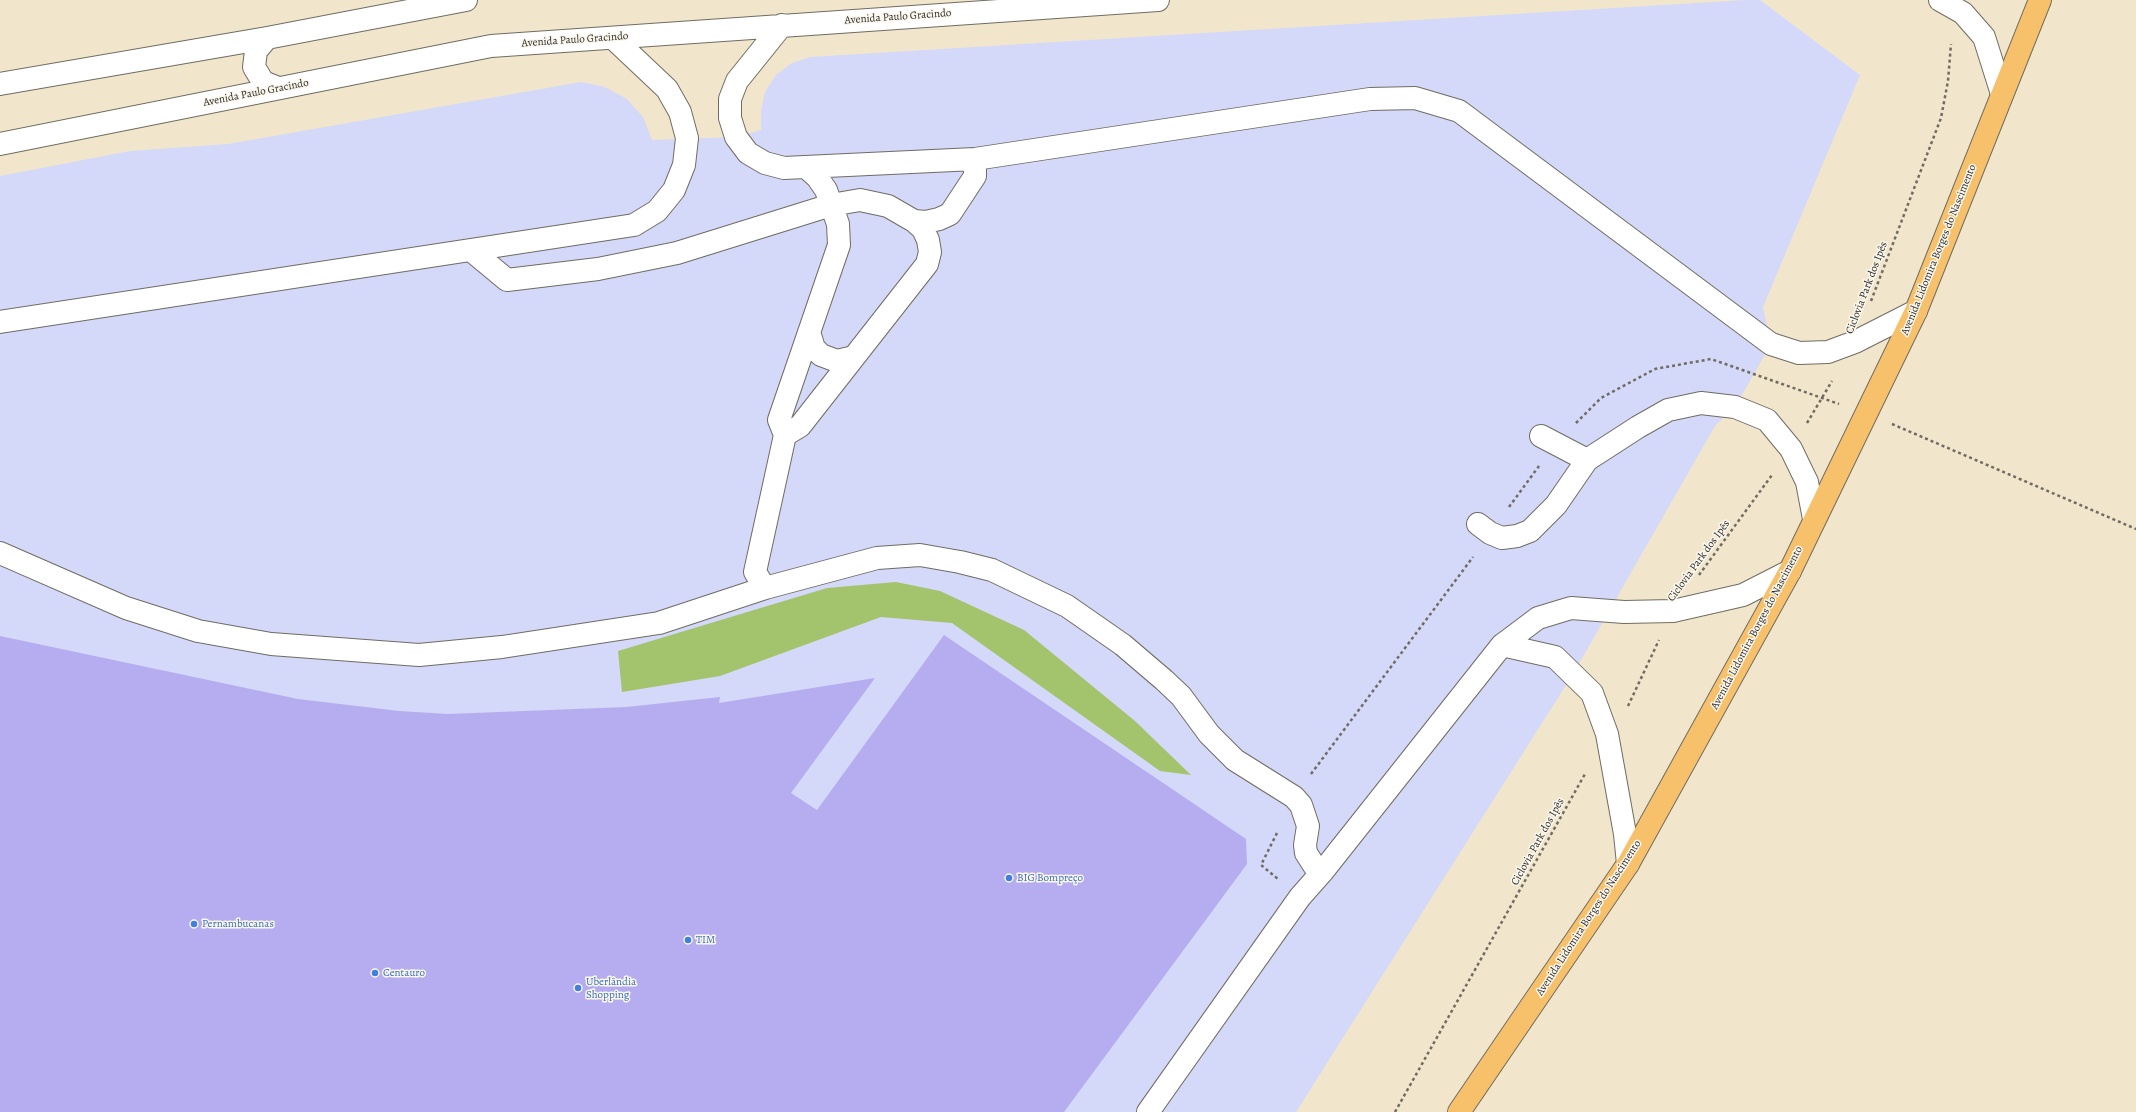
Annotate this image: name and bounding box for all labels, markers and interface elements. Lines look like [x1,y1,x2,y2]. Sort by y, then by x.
street label: Avenida Paulo Gracindo [844,7,952,27]
street label: Avenida Paulo Gracindo [521,30,629,50]
street label: Avenida Paulo Gracindo [202,76,310,110]
street label: Avenida Lidomira Borges do Nascimento [1899,163,1979,337]
street label: Ciclovia Park dos Ipês [1843,240,1891,336]
street label: Ciclovia Park dos Ipês [1665,518,1733,604]
street label: Avenida Lidomira Borges do Nascimento [1708,544,1806,712]
street label: Ciclovia Park dos Ipês [1509,796,1567,888]
street label: Avenida Lidomira Borges do Nascimento [1534,838,1644,998]
place label: BIG Bompreço [1017,871,1083,885]
marker: BIG Bompreço [1004,873,1014,883]
place label: Pernambucanas [202,917,274,931]
marker: Pernambucanas [189,919,199,929]
place label: TIM [696,933,715,947]
marker: TIM [683,935,693,945]
place label: Centauro [383,966,425,980]
marker: Centauro [370,968,380,978]
place label: Uberlândia Shopping [586,975,636,1001]
marker: Uberlândia Shopping [573,983,583,993]

